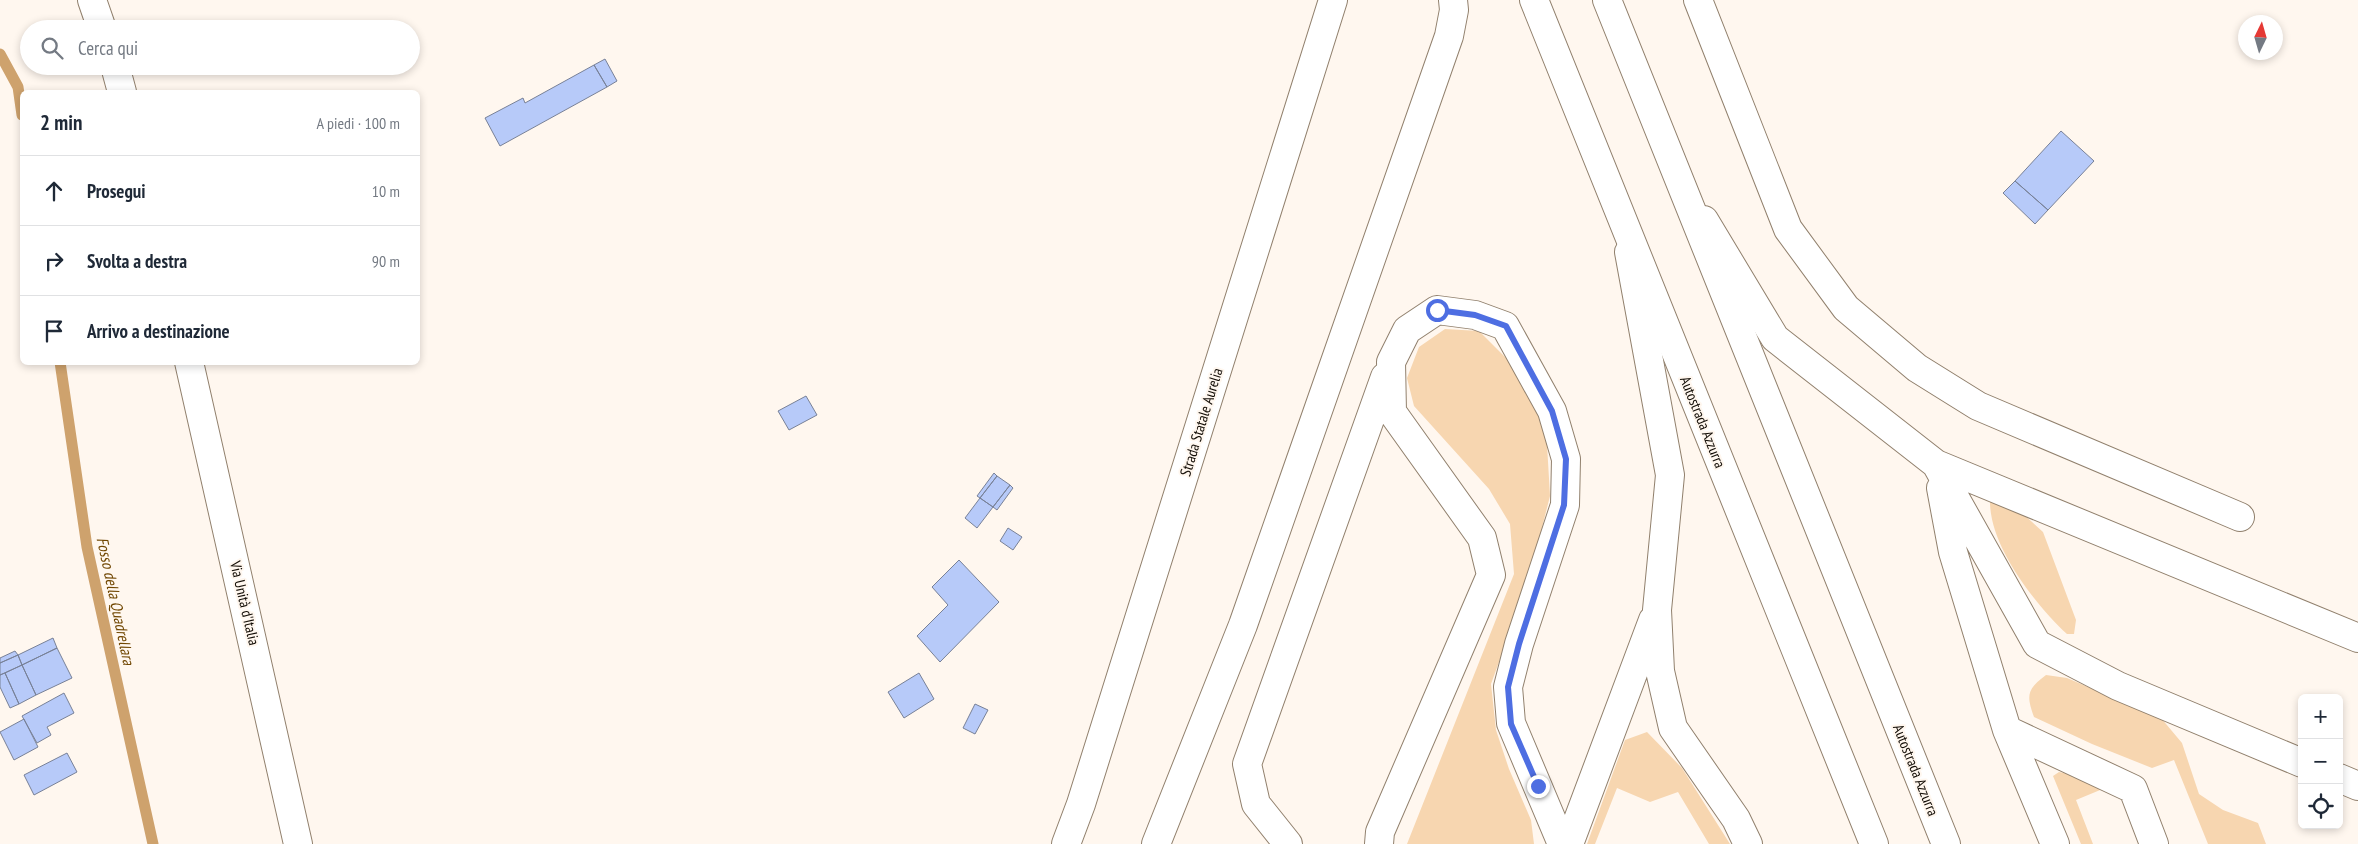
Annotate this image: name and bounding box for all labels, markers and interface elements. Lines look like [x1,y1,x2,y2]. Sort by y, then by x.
north arrow [2238,15,2283,60]
search box [20,20,420,75]
icon: search [38,34,66,62]
text: Cerca qui [78,36,138,60]
text: 2 min [40,109,82,136]
text: A piedi · 100 m [317,113,400,133]
icon: ahead [40,177,68,205]
text: Prosegui [87,179,146,203]
text: 10 m [372,181,400,201]
icon: right [40,247,68,275]
text: Svolta a destra [87,249,187,273]
text: 90 m [372,251,400,271]
route start [1426,299,1449,322]
icon: arrive [40,317,68,345]
text: Arrivo a destinazione [87,319,230,343]
street label: Strada Statale Aurelia [1176,366,1226,478]
street label: Autostrada Azzurra [1676,373,1730,471]
water label: Fosso della Quadrellara [93,535,140,668]
street label: Via Unità d'Italia [226,558,264,647]
map controls [2298,694,2343,829]
button: + [2298,694,2343,739]
street label: Autostrada Azzurra [1889,721,1943,819]
button: − [2298,739,2343,784]
route end [1527,775,1550,798]
button: locate [2298,784,2343,829]

